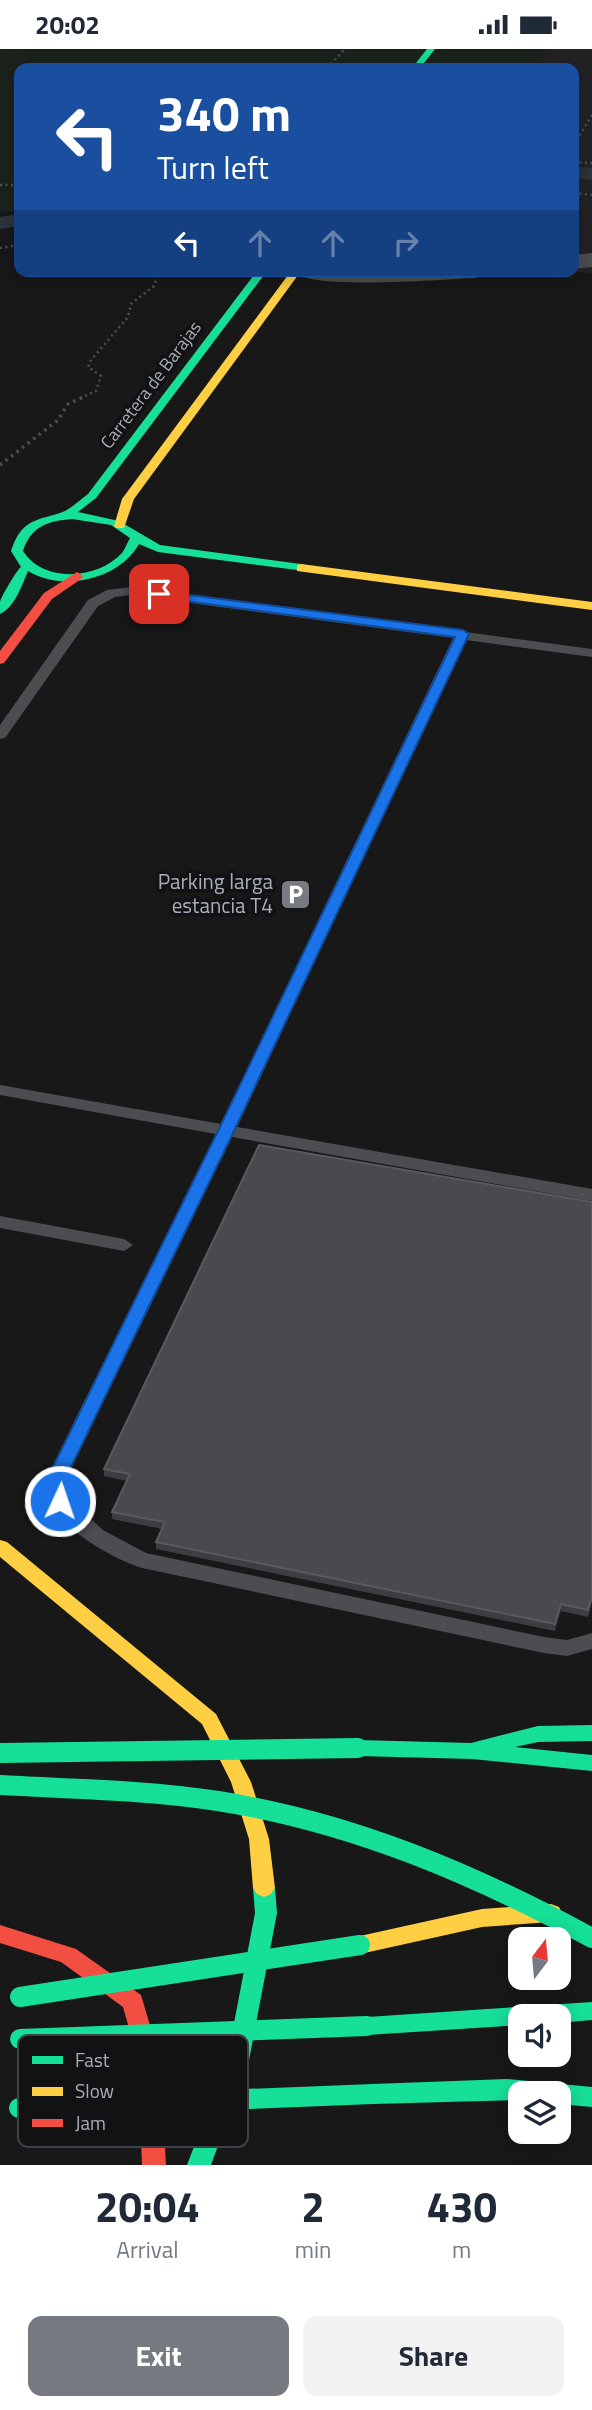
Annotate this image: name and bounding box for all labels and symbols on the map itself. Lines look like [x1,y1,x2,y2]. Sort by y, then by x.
street label: Carretera de Barajas [93,315,208,454]
pin [129,564,189,624]
place label: Parking larga estancia T4 [158,865,273,921]
parking icon: Parking larga estancia T4 [279,877,313,911]
position arrow [23,1464,97,1538]
north arrow [508,1927,570,1990]
legend [18,2035,248,2147]
text: Fast [75,2045,110,2074]
text: Slow [75,2076,114,2105]
text: Jam [75,2108,106,2137]

